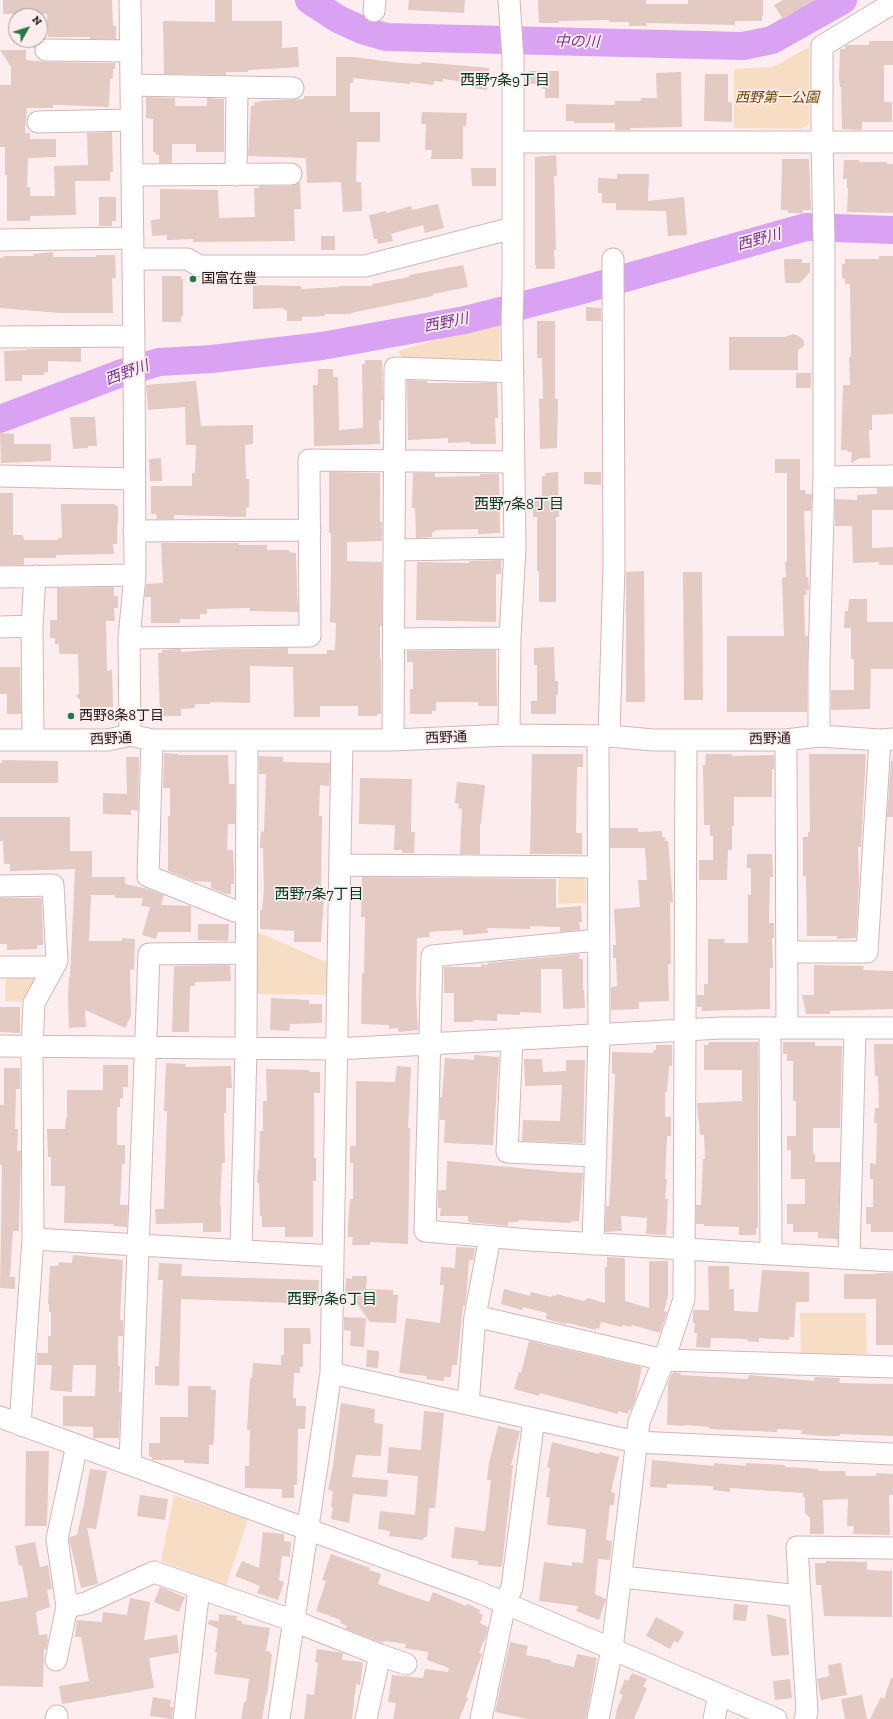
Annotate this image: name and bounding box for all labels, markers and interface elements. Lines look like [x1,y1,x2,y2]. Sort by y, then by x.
north arrow [8,8,48,48]
text: N [29,13,45,28]
water label: 中の川 [554,33,600,51]
district label: 西野7条9丁目 [460,72,550,90]
park label: 西野第一公園 [735,90,819,106]
water label: 西野川 [735,225,783,255]
place label: 国富在豊 [201,271,257,287]
marker: 国富在豊 [188,274,198,284]
water label: 西野川 [422,310,470,336]
water label: 西野川 [103,357,151,389]
district label: 西野7条8丁目 [474,496,564,514]
place label: 西野8条8丁目 [79,708,164,724]
marker: 西野8条8丁目 [66,711,76,721]
street label: 西野通 [425,729,467,747]
street label: 西野通 [90,730,132,748]
street label: 西野通 [749,730,791,748]
district label: 西野7条7丁目 [274,886,364,904]
district label: 西野7条6丁目 [287,1291,377,1309]

